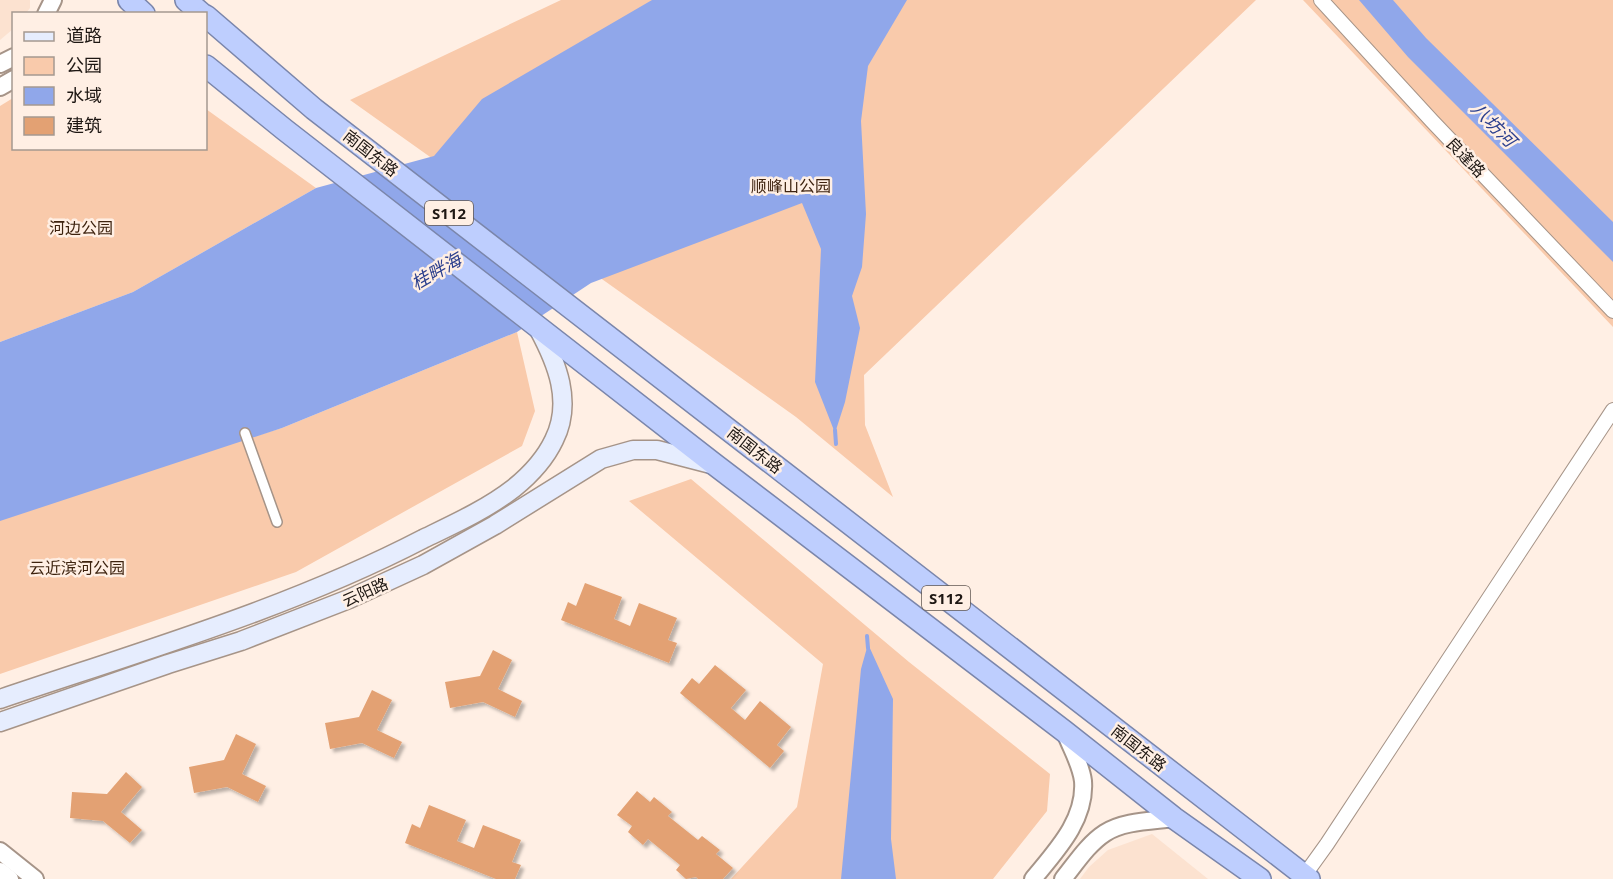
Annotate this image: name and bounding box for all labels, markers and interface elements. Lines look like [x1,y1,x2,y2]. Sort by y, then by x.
legend [12,12,207,150]
text: 道路 [66,23,102,47]
text: 公园 [66,53,102,77]
text: 水域 [66,83,102,107]
water label: 八坊河 [1466,96,1524,154]
text: 建筑 [66,113,102,137]
street label: 南国东路 [339,125,403,181]
street label: 良逢路 [1441,132,1491,182]
park label: 顺峰山公园 [751,175,831,197]
road number: S112 [425,201,473,225]
park label: 河边公园 [49,217,113,239]
water label: 桂畔海 [407,246,468,295]
street label: 南国东路 [723,422,787,478]
park label: 云近滨河公园 [29,557,125,579]
street label: 云阳路 [339,572,391,612]
road number: S112 [922,586,970,610]
street label: 南国东路 [1107,720,1171,776]

